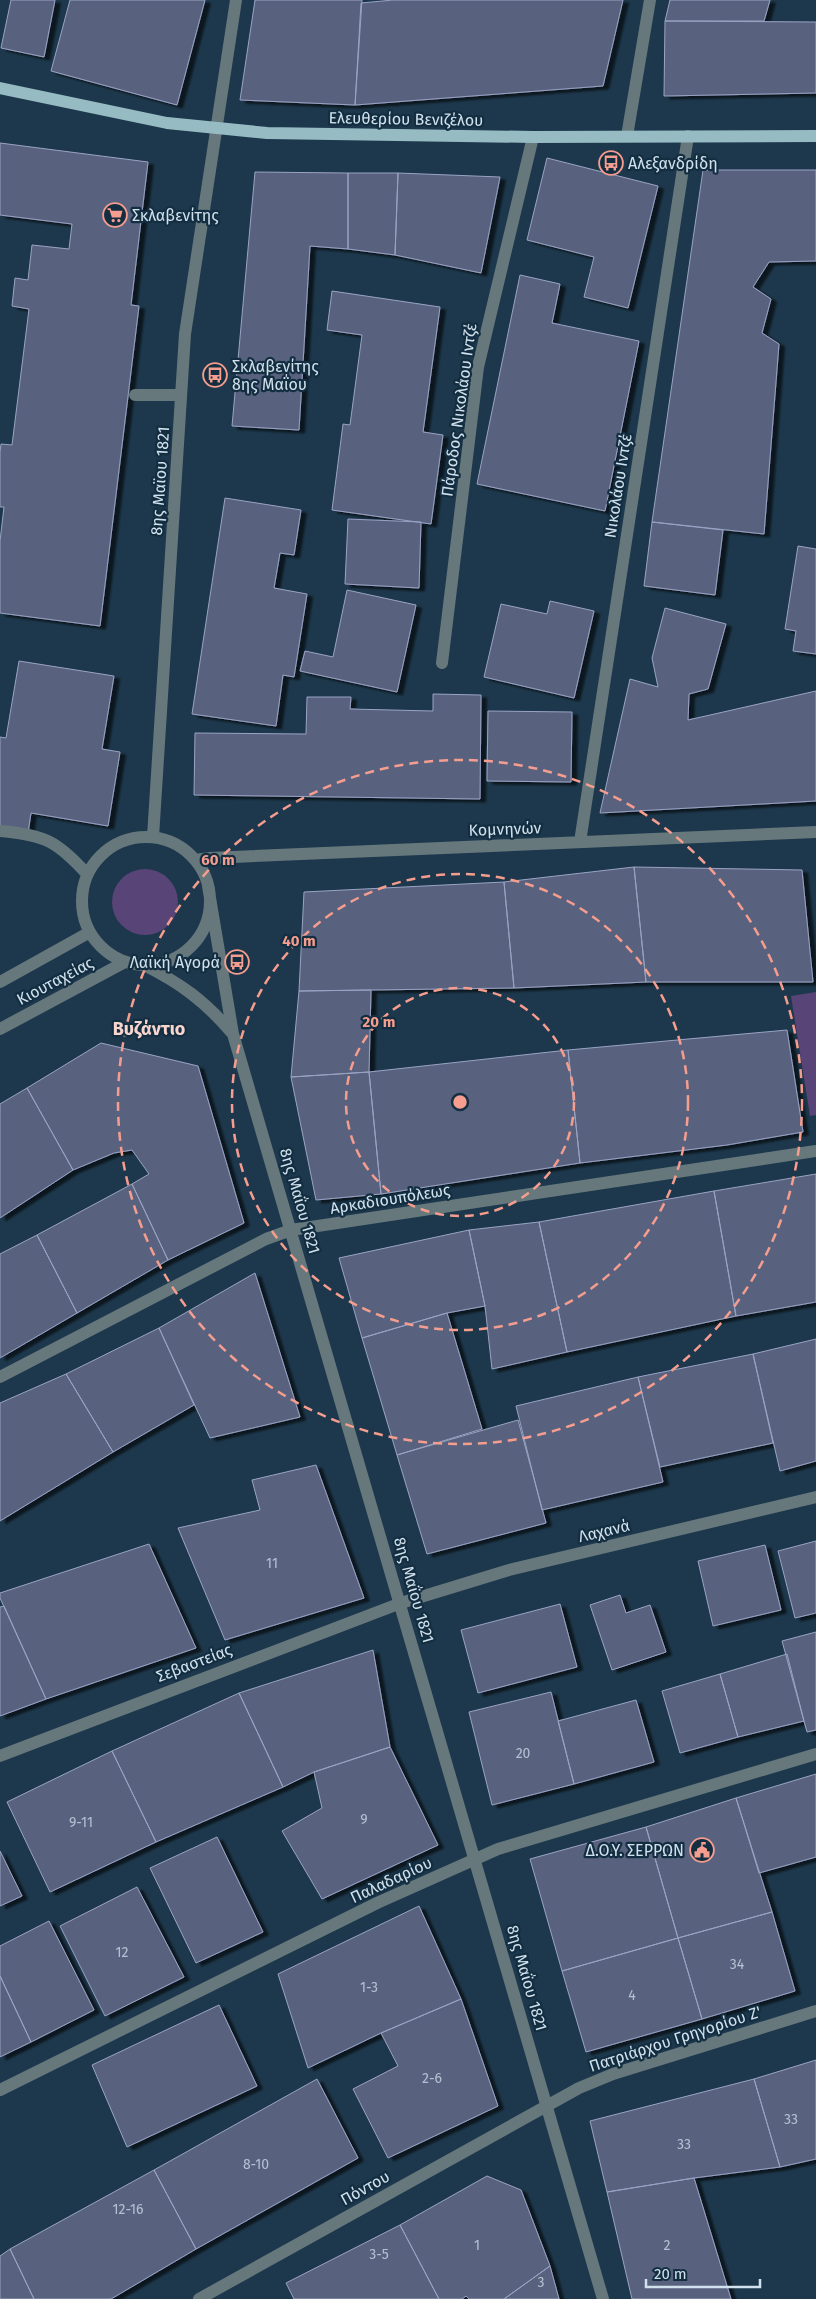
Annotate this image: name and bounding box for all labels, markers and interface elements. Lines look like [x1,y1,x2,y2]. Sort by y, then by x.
street label: Ελευθερίου Βενιζέλου [328,108,484,130]
bus stop icon: Αλεξανδρίδη [598,150,624,176]
place label: Αλεξανδρίδη [628,154,718,173]
supermarket icon: Σκλαβενίτης [102,202,128,228]
place label: Σκλαβενίτης [132,206,219,225]
street label: Πάροδος Νικολάου Ιντζέ [437,322,481,498]
place label: Σκλαβενίτης 8ης Μαΐου [232,357,319,394]
bus stop icon: Σκλαβενίτης 8ης Μαΐου [202,362,228,388]
street label: 8ης Μαϊου 1821 [147,426,173,536]
street label: Νικολάου Ιντζέ [600,432,636,539]
street label: Κομνηνών [468,818,542,840]
text: 60 m [201,851,235,869]
text: 40 m [282,932,316,950]
bus stop icon: Λαϊκή Αγορά [224,949,250,975]
street label: Κιουταχείας [13,953,97,1009]
place label: Λαϊκή Αγορά [130,953,220,972]
text: 20 m [363,1013,395,1031]
district label: Βυζάντιο [113,1018,185,1040]
centre of rings [451,1093,469,1111]
street label: 8ης Μαΐου 1821 [276,1146,325,1256]
street label: Αρκαδιουπόλεως [329,1180,452,1218]
street label: Λαχανά [576,1516,632,1546]
street label: 8ης Μαΐου 1821 [390,1535,439,1645]
house number: 11 [266,1555,278,1572]
street label: Σεβαστείας [154,1640,235,1686]
house number: 20 [516,1745,531,1762]
house number: 9 [360,1811,368,1828]
house number: 9-11 [69,1814,93,1831]
public building icon: Δ.Ο.Υ. ΣΕΡΡΩΝ [689,1837,715,1863]
place label: Δ.Ο.Υ. ΣΕΡΡΩΝ [586,1841,684,1860]
street label: Παλαδαρίου [347,1853,435,1907]
street label: 8ης Μαΐου 1821 [503,1923,552,2033]
house number: 12 [116,1944,129,1961]
house number: 34 [730,1956,745,1973]
house number: 1-3 [360,1979,378,1996]
house number: 4 [628,1987,636,2004]
street label: Πατριάρχου Γρηγορίου Ζ' [586,2002,764,2076]
house number: 2-6 [422,2070,442,2087]
house number: 33 [784,2111,798,2128]
house number: 33 [677,2136,691,2153]
house number: 8-10 [243,2156,269,2173]
street label: Πόντου [337,2167,393,2209]
house number: 12-16 [112,2201,144,2218]
house number: 1 [474,2237,480,2254]
house number: 2 [664,2237,671,2254]
house number: 3-5 [369,2246,389,2263]
scale bar [646,2256,760,2288]
text: 20 m [654,2265,687,2283]
house number: 3 [538,2274,545,2291]

